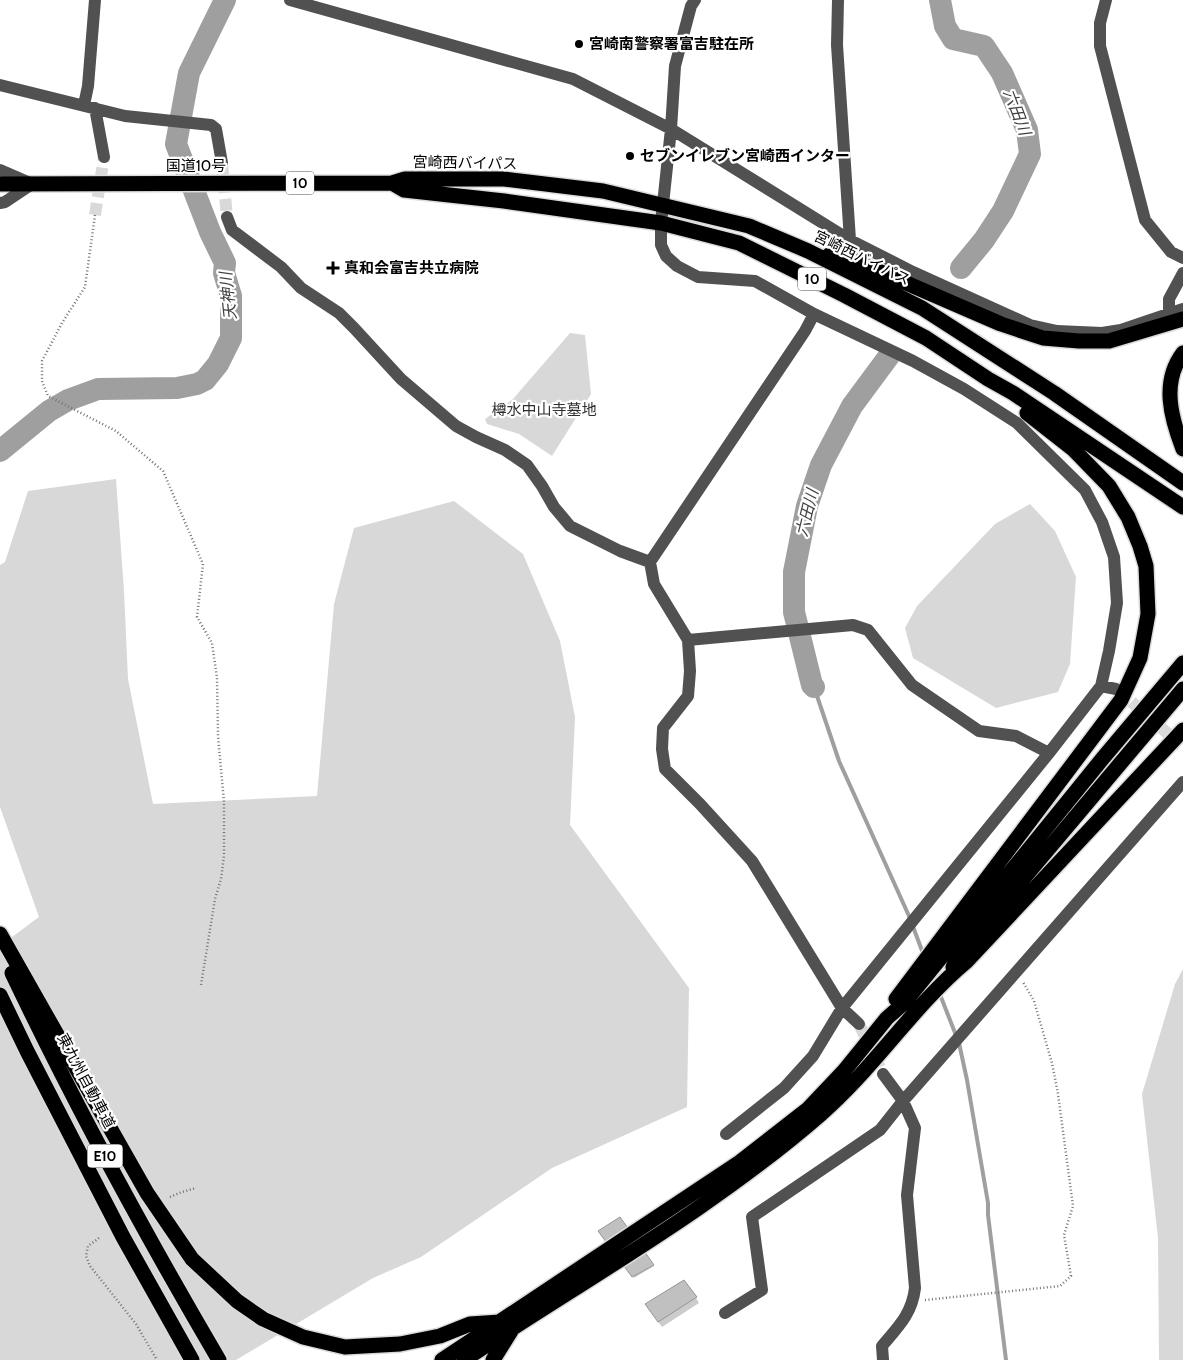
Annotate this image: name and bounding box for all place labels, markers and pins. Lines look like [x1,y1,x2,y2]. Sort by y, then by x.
place label: 宮崎南警察署富吉駐在所 [589,35,754,53]
marker: 宮崎南警察署富吉駐在所 [573,38,585,50]
place label: セブンイレブン宮崎西インター [640,147,850,165]
marker: セブンイレブン宮崎西インター [624,150,636,162]
place label: 真和会富吉共立病院 [344,259,479,277]
marker: 真和会富吉共立病院 [326,261,340,275]

